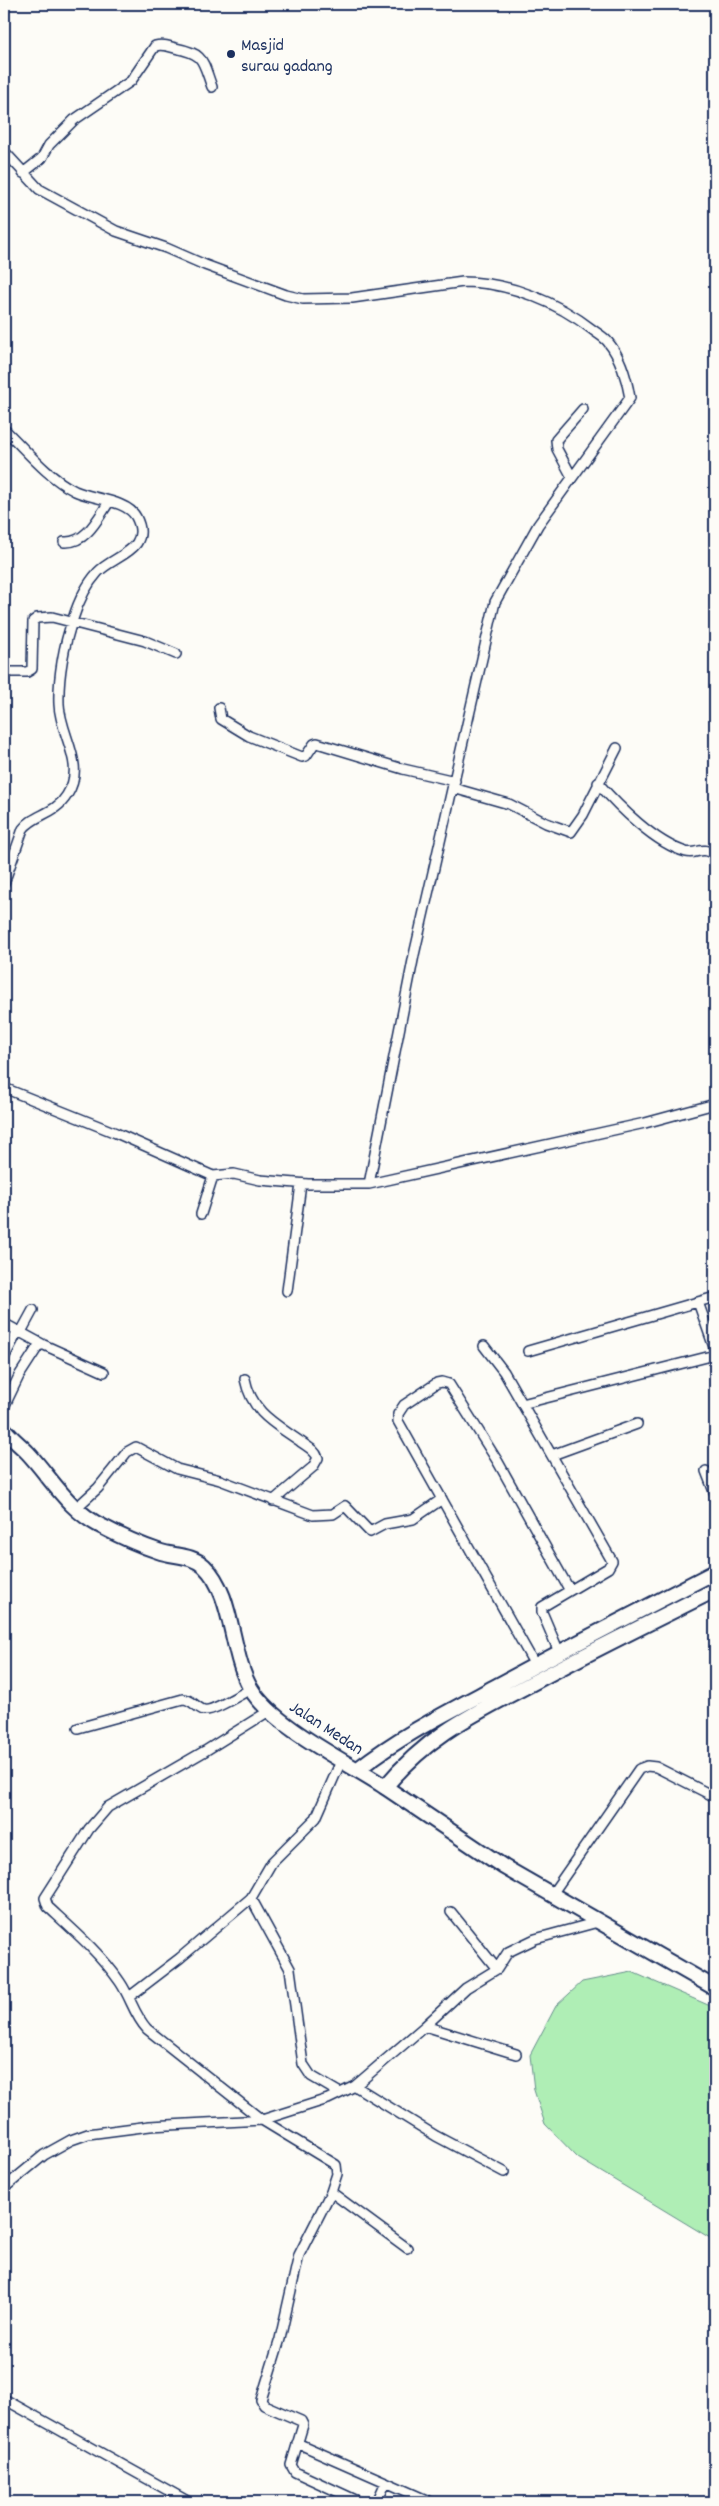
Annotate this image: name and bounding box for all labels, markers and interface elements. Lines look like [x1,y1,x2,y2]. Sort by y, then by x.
place label: Masjid surau gadang [241,34,333,80]
marker: Masjid surau gadang [225,48,237,60]
street label: Jalan Medan [284,1696,368,1762]

